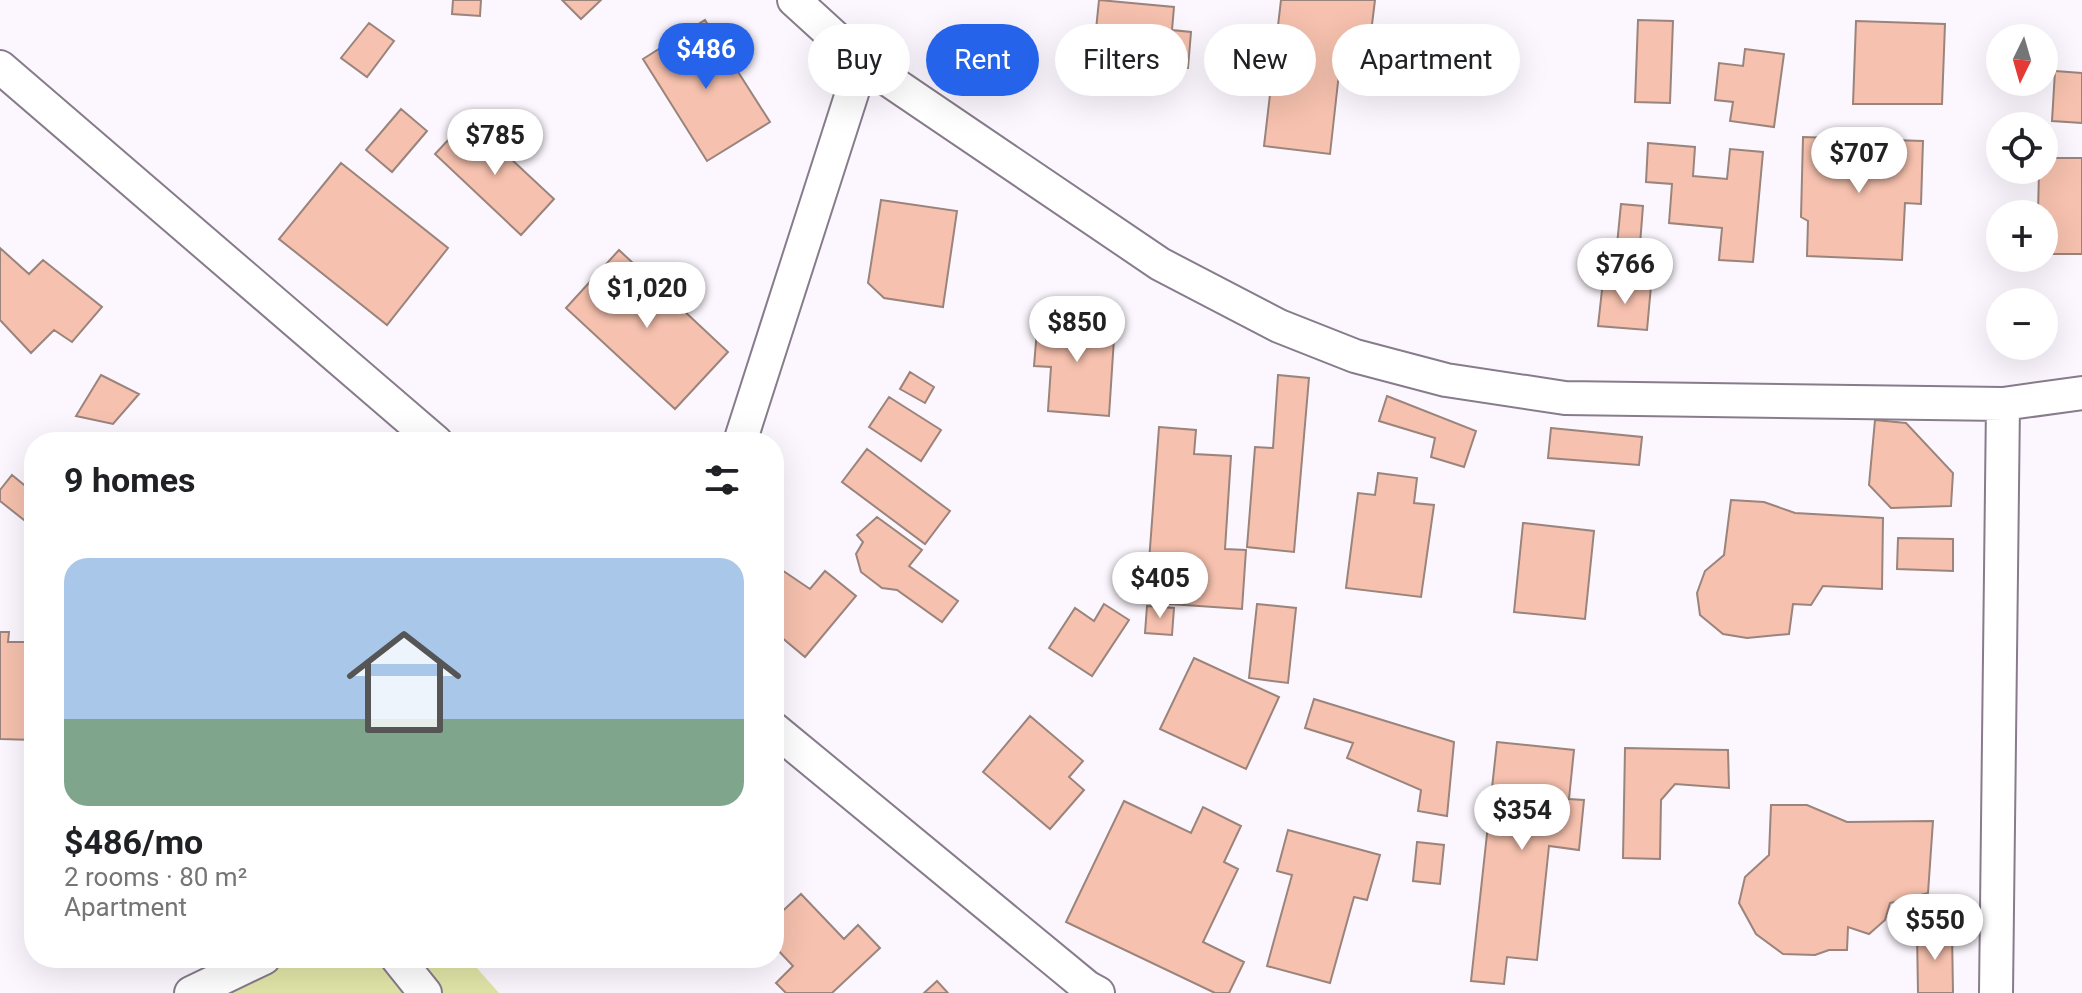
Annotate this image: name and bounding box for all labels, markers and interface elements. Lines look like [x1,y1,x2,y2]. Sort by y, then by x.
pin: $486 [659,23,753,91]
chip: Buy [808,24,910,96]
chip: Rent [926,24,1039,96]
chip: Filters [1055,24,1188,96]
chip: New [1204,24,1316,96]
chip: Apartment [1332,24,1520,96]
north arrow [1986,24,2058,96]
map controls [1986,24,2058,360]
text: $486 [676,34,736,64]
pin: $785 [448,109,542,177]
button: locate [1986,112,2058,184]
text: $785 [465,120,525,150]
pin: $707 [1812,127,1906,195]
text: $707 [1829,138,1889,168]
button: + [1986,200,2058,272]
pin: $766 [1578,238,1672,306]
text: $766 [1595,249,1655,279]
pin: $1,020 [582,262,712,330]
text: $1,020 [607,273,687,303]
button: − [1986,288,2058,360]
pin: $850 [1030,296,1124,364]
text: $850 [1047,307,1107,337]
icon: filters [700,458,744,502]
text: 9 homes [64,460,195,500]
pin: $405 [1113,552,1207,620]
text: $405 [1130,563,1190,593]
icon: home [332,610,476,754]
pin: $354 [1475,784,1569,852]
text: $354 [1492,795,1552,825]
text: $486/mo [64,822,203,862]
text: 2 rooms · 80 m² [64,862,247,892]
text: Apartment [64,892,187,922]
pin: $550 [1888,894,1982,962]
text: $550 [1905,905,1965,935]

